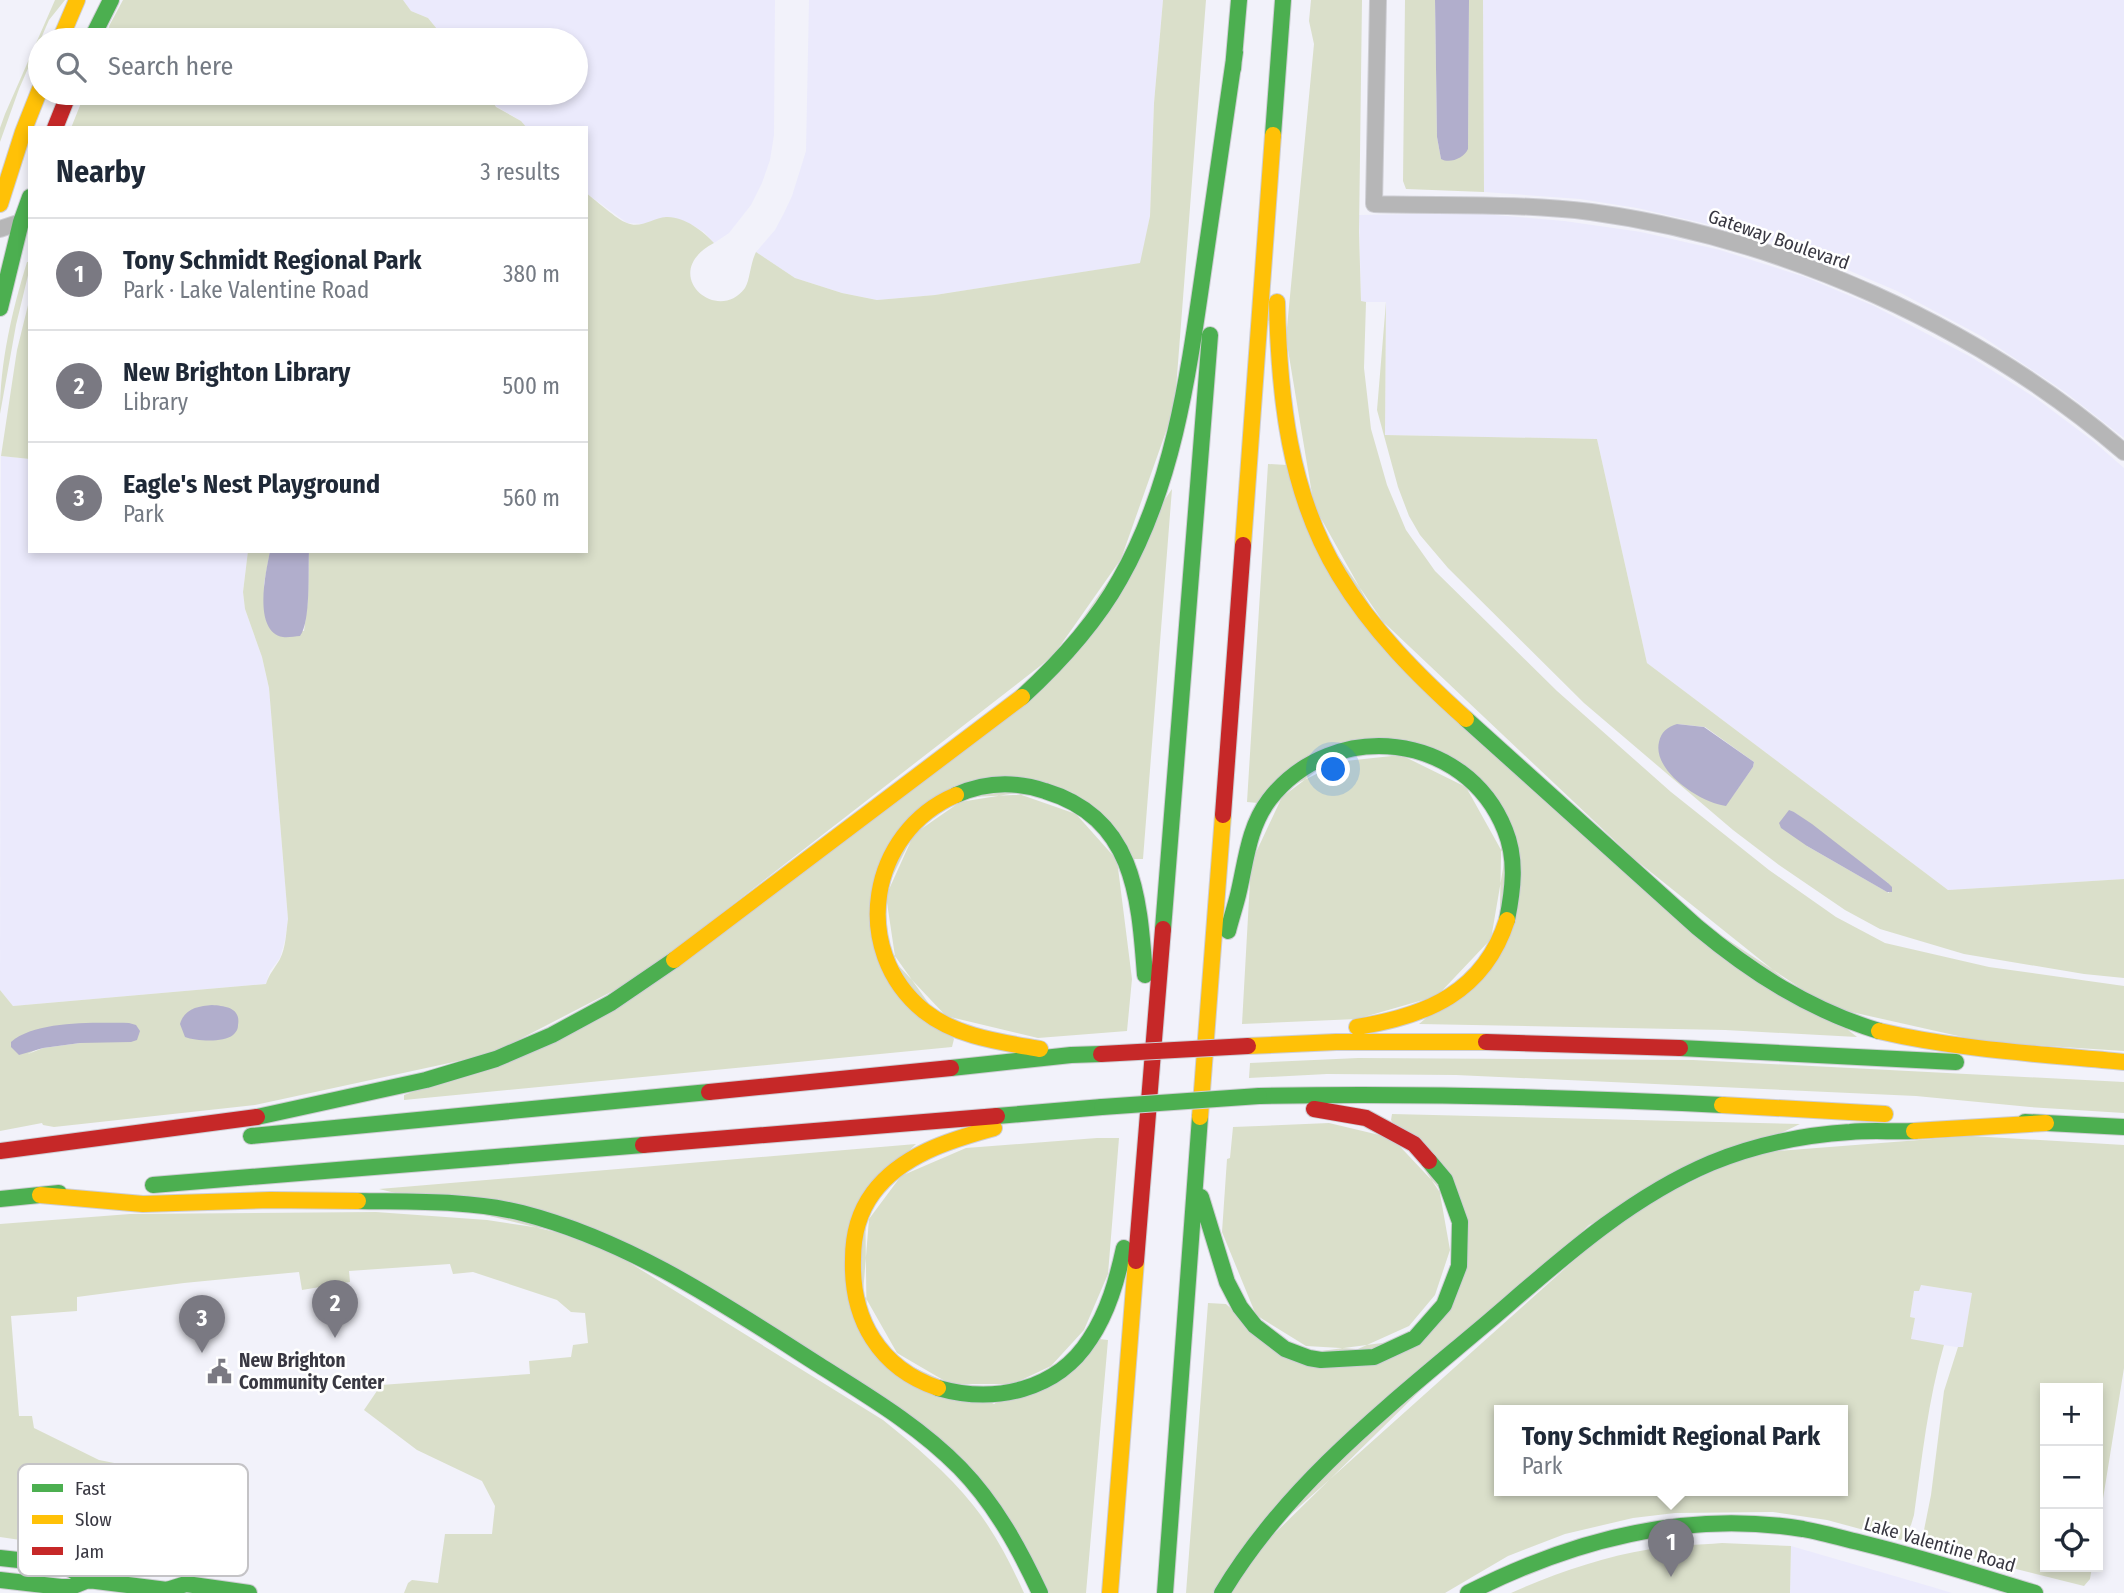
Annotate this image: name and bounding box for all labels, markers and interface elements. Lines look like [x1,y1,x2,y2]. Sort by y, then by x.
search box [28,28,588,105]
icon: search [52,48,90,86]
text: Search here [108,51,233,82]
text: Nearby [56,154,145,190]
text: 3 results [480,158,560,186]
street label: Gateway Boulevard [1705,205,1853,274]
text: Tony Schmidt Regional Park [123,245,422,276]
text: 1 [74,260,84,288]
text: 380 m [503,260,560,288]
text: Park · Lake Valentine Road [123,276,369,304]
text: New Brighton Library [123,357,350,388]
text: 2 [74,372,84,400]
text: 500 m [502,372,560,400]
text: Library [123,388,188,416]
text: Eagle's Nest Playground [123,469,380,500]
text: 3 [74,484,84,512]
text: 560 m [503,484,560,512]
text: Park [123,500,164,528]
your location [1316,752,1350,786]
pin: 2 [312,1280,358,1338]
pin: 3 [179,1295,225,1353]
place label: New Brighton Community Center [239,1349,385,1394]
public building icon: New Brighton Community Center [205,1357,233,1385]
map controls [2040,1383,2103,1572]
button: + [2040,1383,2103,1446]
popup [1494,1405,1848,1496]
text: Tony Schmidt Regional Park [1522,1421,1820,1452]
button: − [2040,1446,2103,1509]
text: Park [1522,1452,1563,1480]
legend [18,1464,248,1576]
text: Fast [75,1477,106,1500]
text: Slow [75,1508,112,1531]
button: locate [2040,1509,2103,1572]
street label: Lake Valentine Road [1861,1512,2018,1577]
pin: 1 [1648,1519,1694,1577]
text: Jam [75,1540,104,1563]

